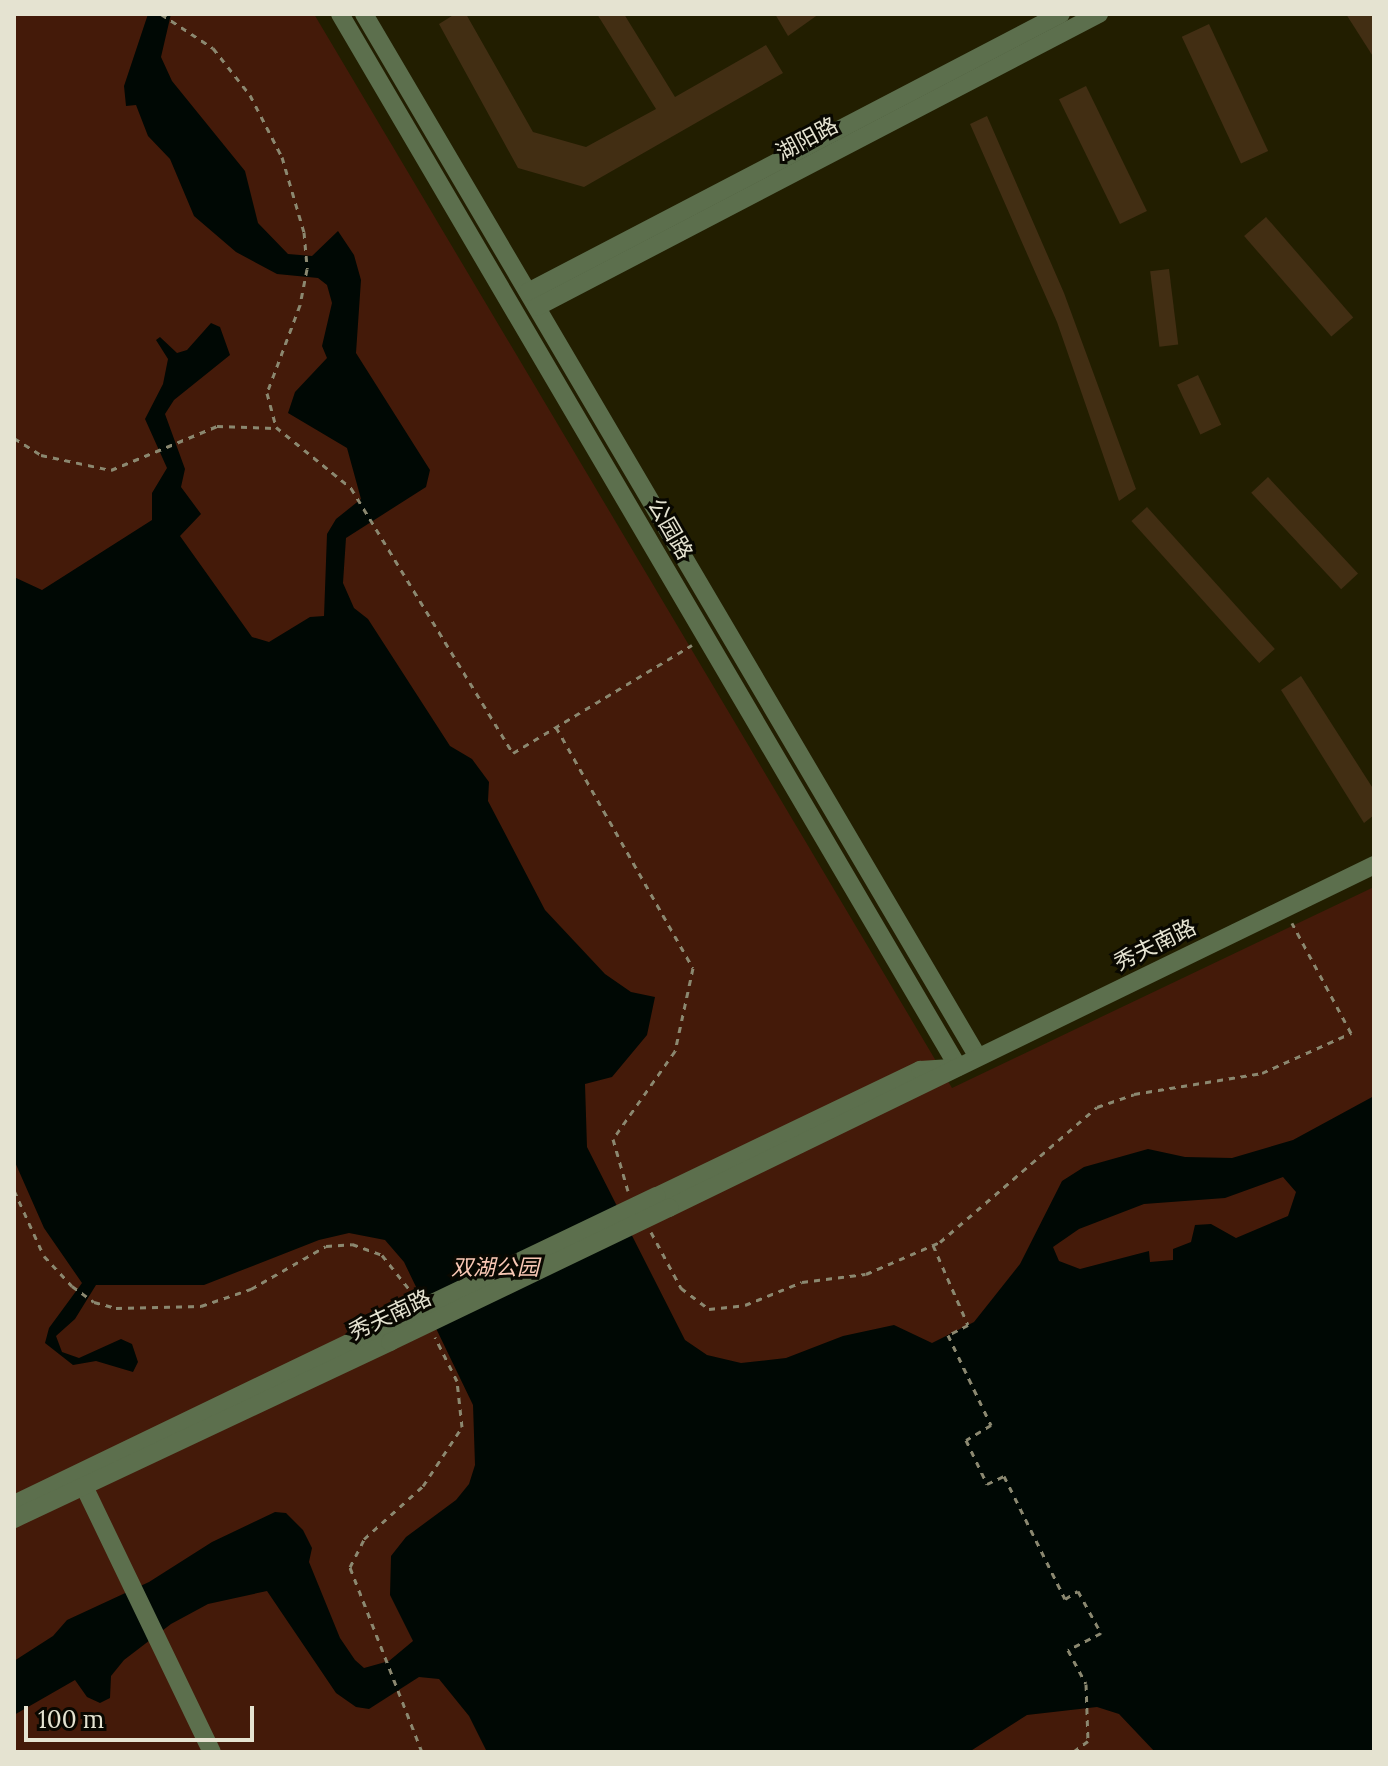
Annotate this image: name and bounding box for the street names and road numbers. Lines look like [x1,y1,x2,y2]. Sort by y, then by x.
street label: 湖阳路 [772,112,842,166]
street label: 公园路 [642,494,698,564]
street label: 秀夫南路 [1110,914,1200,976]
street label: 秀夫南路 [345,1284,435,1346]

